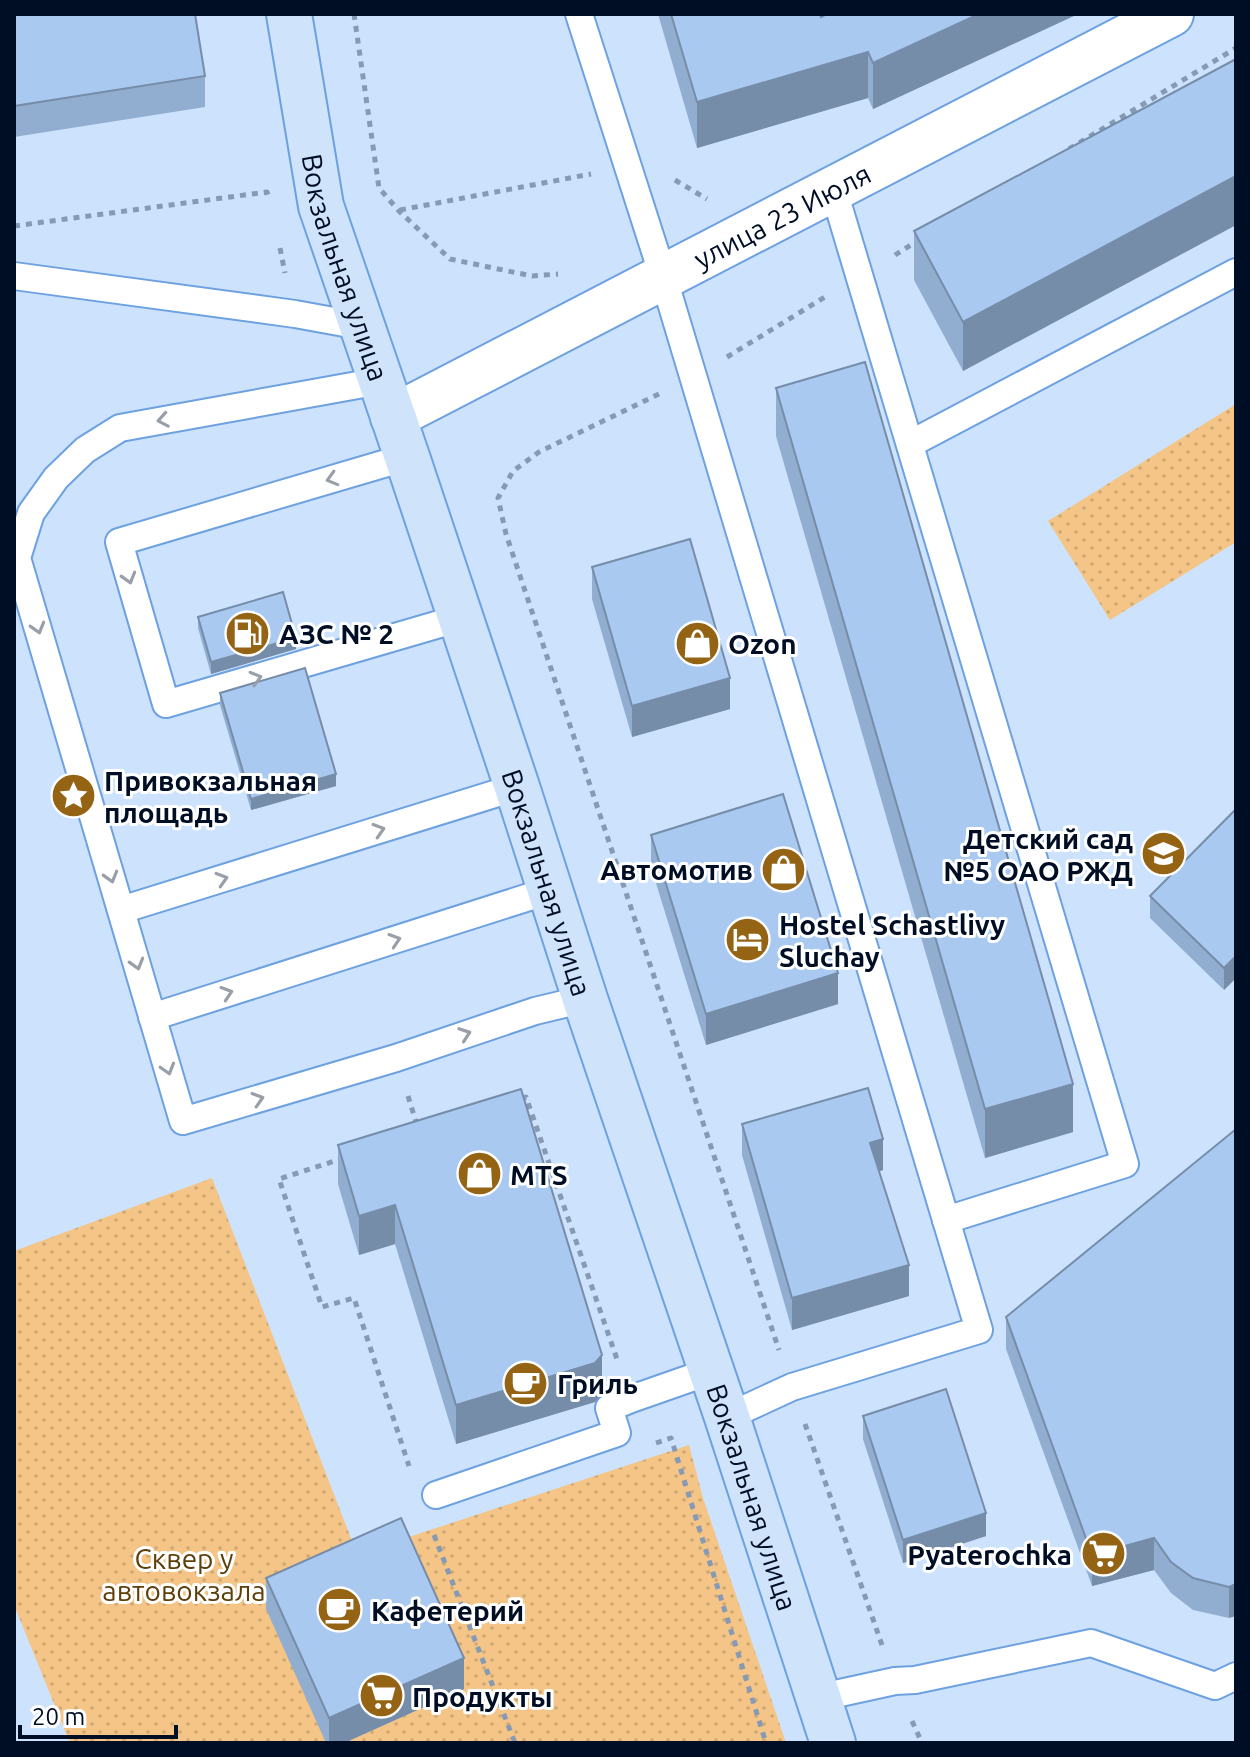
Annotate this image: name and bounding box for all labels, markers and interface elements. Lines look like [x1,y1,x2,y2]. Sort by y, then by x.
street label: Вокзальная улица [297,151,395,385]
street label: улица 23 Июля [688,157,876,274]
one-way arrow [156,411,170,428]
one-way arrow [326,470,339,486]
one-way arrow [120,570,136,584]
fuel station icon: АЗС № 2 [224,609,272,657]
place label: АЗС № 2 [279,618,394,649]
shop icon: Ozon [673,619,721,667]
one-way arrow [29,621,45,634]
place label: Ozon [728,628,797,659]
one-way arrow [248,671,262,687]
place label: Привокзальная площадь [104,765,317,828]
street label: Вокзальная улица [497,765,598,1000]
place icon: Привокзальная площадь [49,772,97,820]
one-way arrow [372,823,386,839]
place label: Детский сад №5 ОАО РЖД [943,823,1133,886]
school or university icon: Детский сад №5 ОАО РЖД [1140,830,1188,878]
shop icon: Автомотив [760,845,808,893]
place label: Автомотив [600,854,753,885]
one-way arrow [102,870,118,884]
one-way arrow [215,872,228,888]
place label: Hostel Schastlivy Sluchay [779,909,1005,972]
hotel icon: Hostel Schastlivy Sluchay [724,916,772,964]
one-way arrow [388,933,402,949]
one-way arrow [127,956,144,970]
one-way arrow [219,987,233,1003]
one-way arrow [457,1028,471,1044]
one-way arrow [159,1062,175,1076]
one-way arrow [251,1092,264,1108]
shop icon: MTS [455,1150,503,1198]
place label: MTS [510,1159,568,1190]
cafe icon: Гриль [502,1359,550,1407]
place label: Гриль [557,1368,638,1399]
street label: Вокзальная улица [701,1380,804,1614]
supermarket icon: Pyaterochka [1079,1530,1127,1578]
place label: Pyaterochka [907,1539,1072,1570]
park label: Сквер у автовокзала [102,1543,266,1606]
cafe icon: Кафетерий [316,1586,364,1634]
place label: Кафетерий [371,1595,524,1626]
supermarket icon: Продукты [357,1672,405,1720]
place label: Продукты [412,1681,553,1712]
scale bar [20,1689,176,1739]
text: 20 m [32,1703,85,1730]

